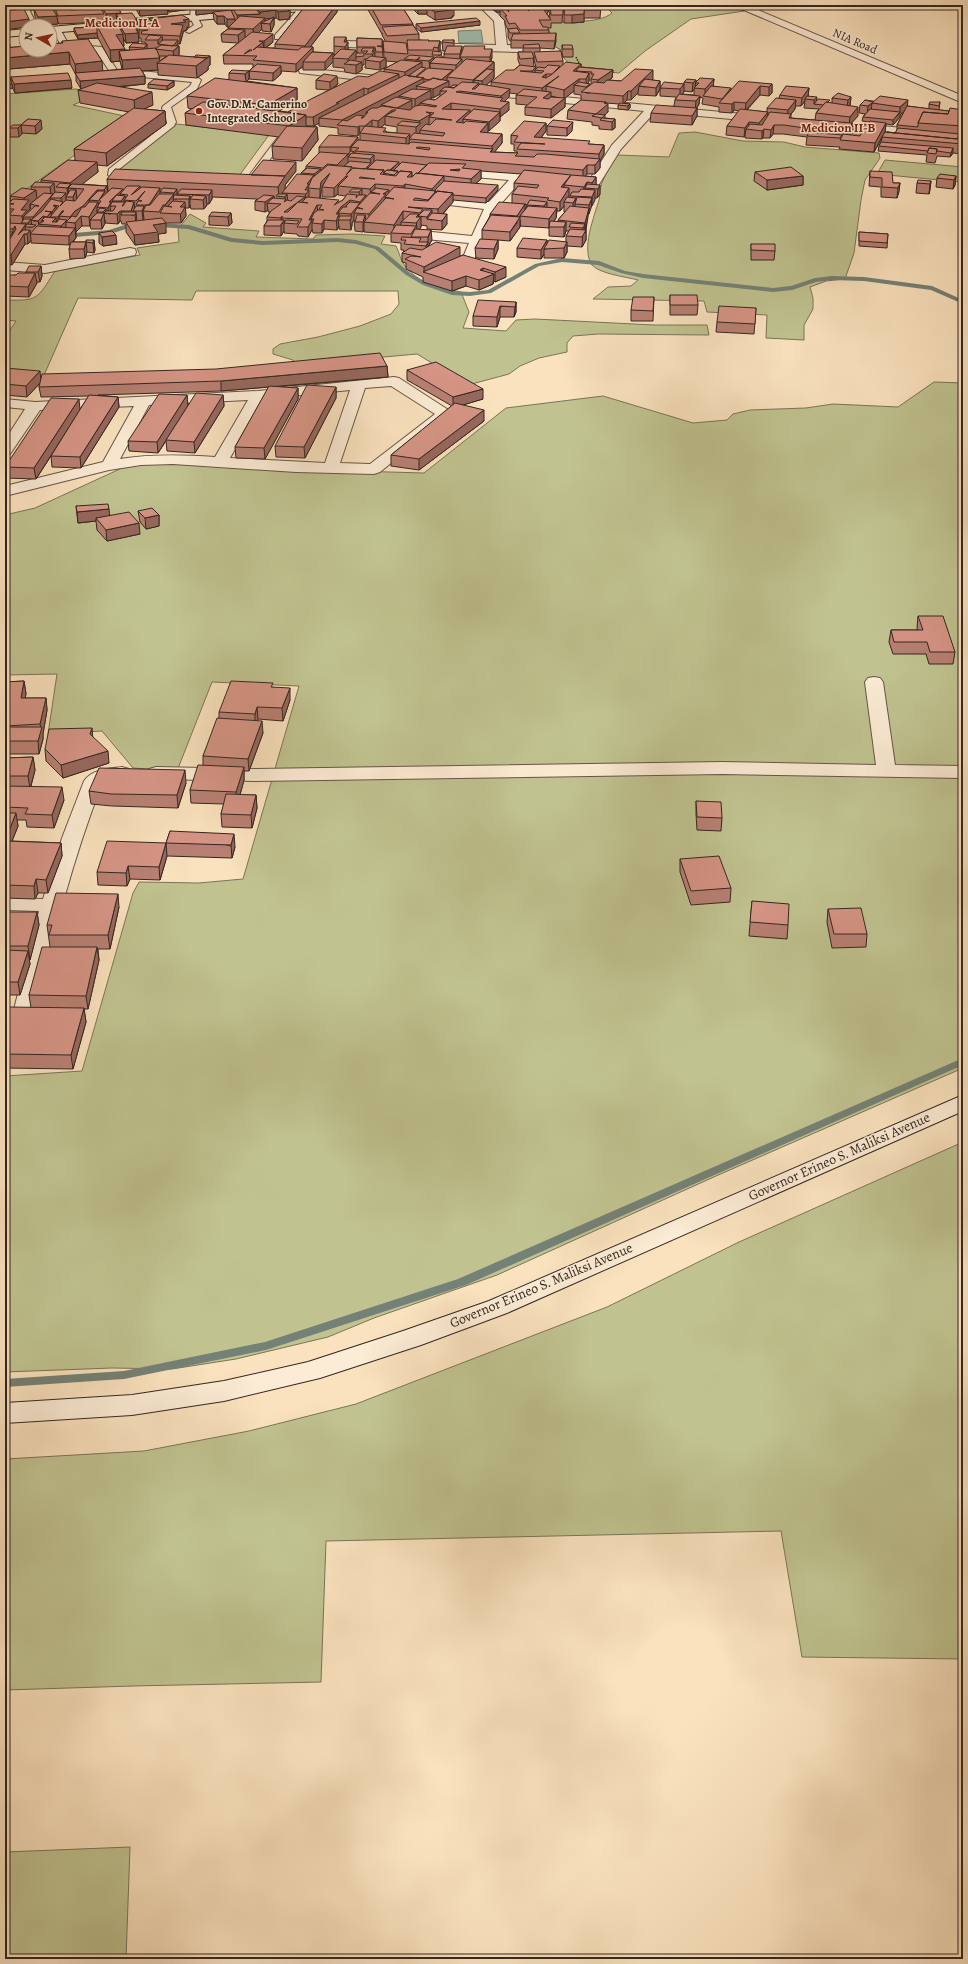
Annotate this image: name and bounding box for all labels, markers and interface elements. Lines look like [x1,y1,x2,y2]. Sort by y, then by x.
district label: Medicion II-A [85,14,160,31]
north arrow [18,18,58,58]
street label: NIA Road [830,24,880,58]
text: N [21,31,37,42]
place label: Gov. D.M. Camerino Integrated School [207,96,307,126]
marker: Gov. D.M. Camerino Integrated School [194,106,204,116]
district label: Medicion II-B [801,119,875,136]
street label: Governor Erineo S. Maliksi Avenue [745,1108,933,1205]
street label: Governor Erineo S. Maliksi Avenue [447,1238,636,1333]

